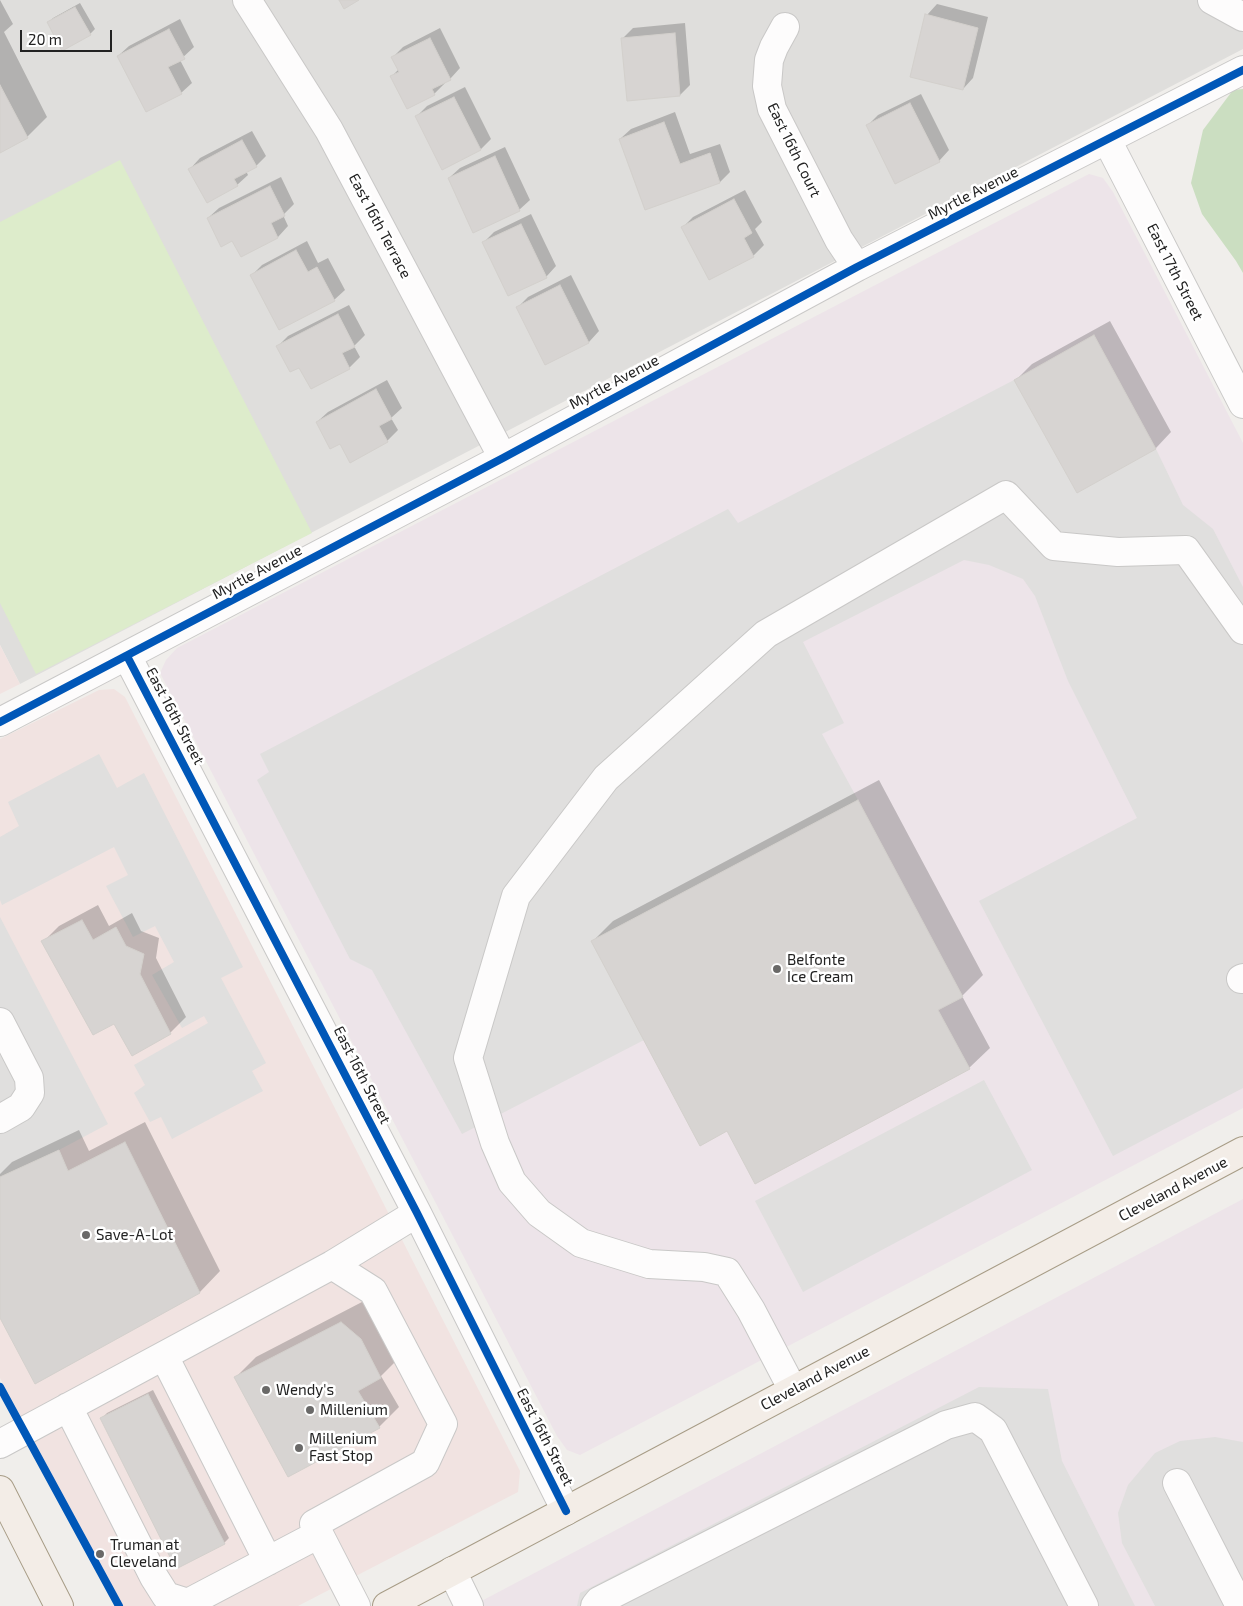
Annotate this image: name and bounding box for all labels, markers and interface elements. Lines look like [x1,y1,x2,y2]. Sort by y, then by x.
scale bar [22,20,115,52]
text: 20 m [28,30,62,48]
street label: East 16th Court [763,100,825,200]
street label: Myrtle Avenue [925,163,1021,223]
street label: East 16th Terrace [345,170,415,282]
street label: East 17th Street [1143,221,1207,323]
street label: Myrtle Avenue [566,351,662,413]
street label: Myrtle Avenue [209,541,305,603]
street label: East 16th Street [142,664,208,768]
place label: Belfonte Ice Cream [787,951,853,986]
marker: Belfonte Ice Cream [771,963,783,975]
street label: East 16th Street [330,1023,394,1127]
street label: Cleveland Avenue [1116,1153,1230,1225]
place label: Save-A-Lot [96,1226,173,1244]
marker: Save-A-Lot [80,1229,92,1241]
street label: Cleveland Avenue [758,1342,872,1414]
place label: Wendy's [276,1381,334,1399]
marker: Wendy's [260,1384,272,1396]
street label: East 16th Street [513,1385,577,1489]
place label: Millenium [320,1401,388,1419]
marker: Millenium [304,1404,316,1416]
place label: Millenium Fast Stop [309,1430,377,1465]
marker: Millenium Fast Stop [293,1442,305,1454]
place label: Truman at Cleveland [110,1536,179,1571]
marker: Truman at Cleveland [94,1548,106,1560]

